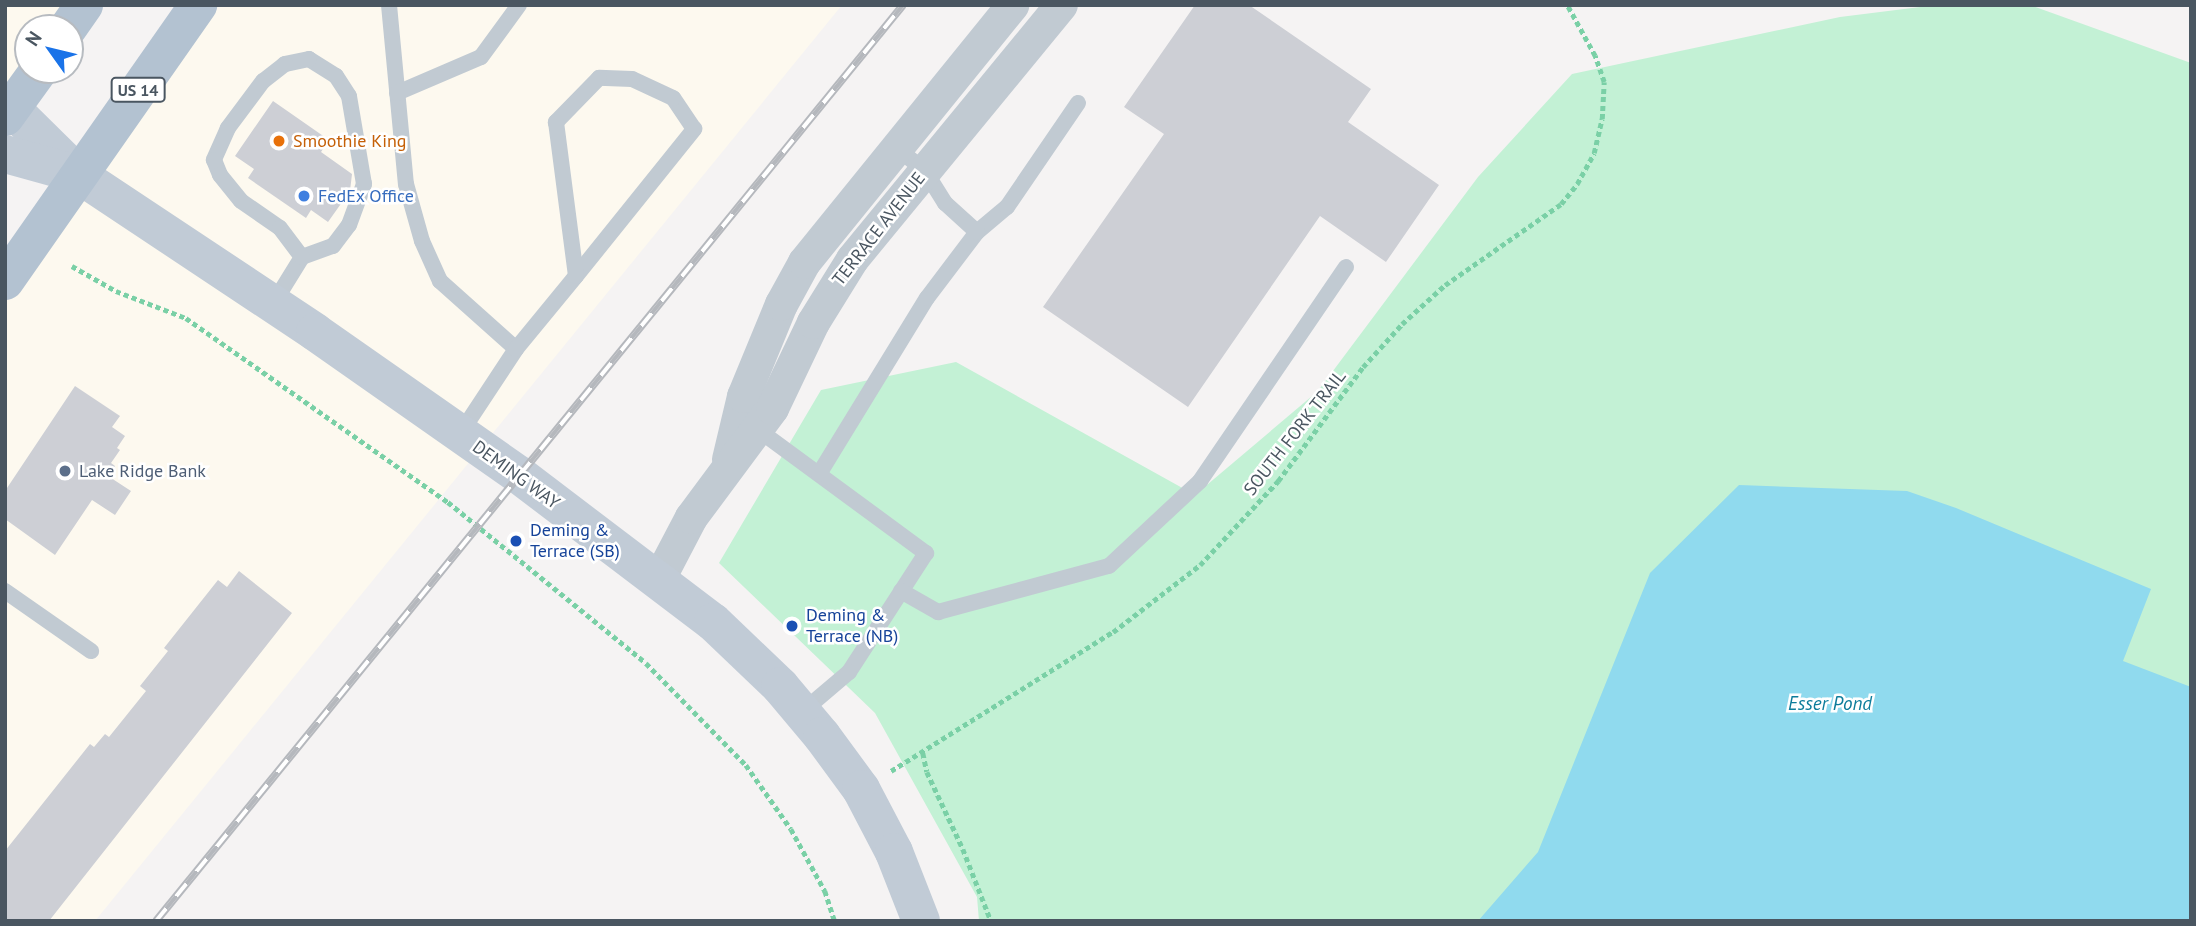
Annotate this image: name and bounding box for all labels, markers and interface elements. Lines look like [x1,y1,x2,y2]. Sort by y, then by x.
north arrow [14,14,84,84]
text: N [20,26,47,50]
road number: US 14 [110,78,166,102]
place label: Smoothie King [293,130,407,152]
marker: Smoothie King [271,133,287,149]
street label: TERRACE AVENUE [828,168,930,290]
place label: FedEx Office [318,185,414,207]
marker: FedEx Office [296,188,312,204]
street label: SOUTH FORK TRAIL [1239,366,1351,500]
street label: DEMING WAY [468,436,564,514]
place label: Lake Ridge Bank [79,460,206,482]
marker: Lake Ridge Bank [57,463,73,479]
place label: Deming & Terrace (SB) [530,520,620,562]
marker: Deming & Terrace (SB) [508,533,524,549]
place label: Deming & Terrace (NB) [806,605,898,648]
marker: Deming & Terrace (NB) [784,618,800,634]
water label: Esser Pond [1788,693,1872,715]

